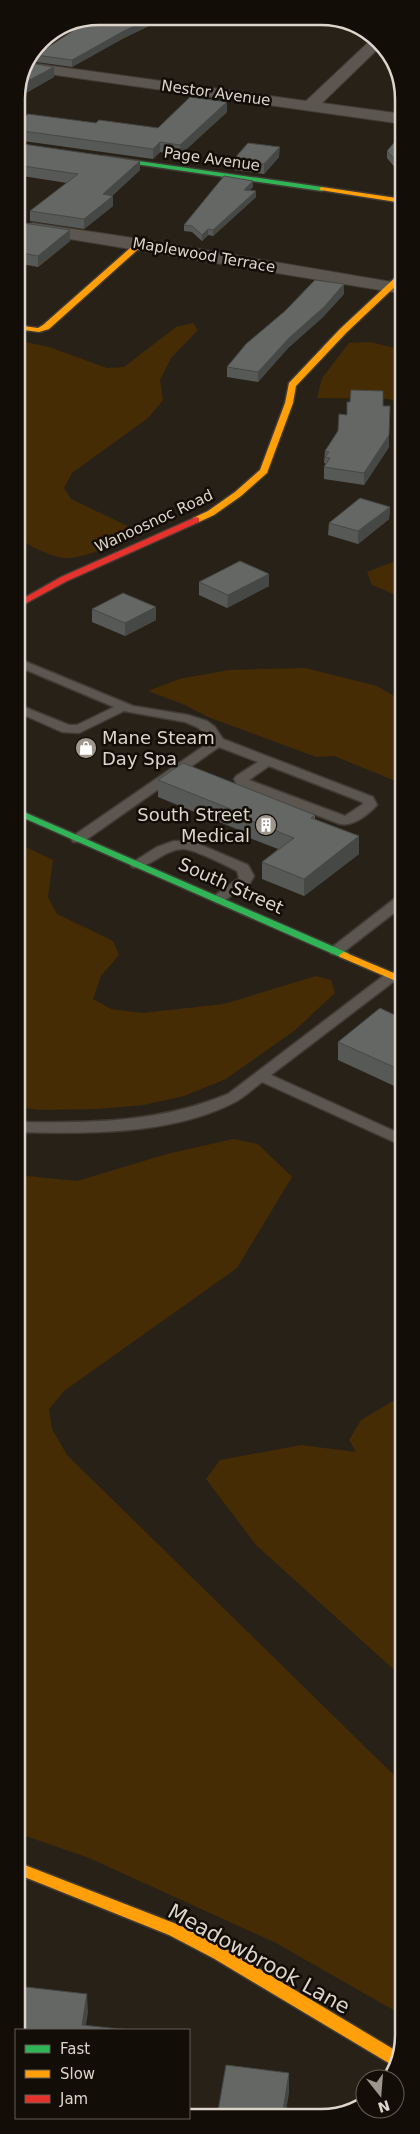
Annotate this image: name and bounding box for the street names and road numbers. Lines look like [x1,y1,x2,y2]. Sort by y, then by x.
street label: Nestor Avenue [160,76,272,110]
street label: Page Avenue [163,143,261,175]
street label: Maplewood Terrace [131,234,277,276]
street label: Wanoosnoc Road [92,486,216,556]
street label: South Street [175,853,287,918]
street label: Meadowbrook Lane [164,1899,354,2019]

